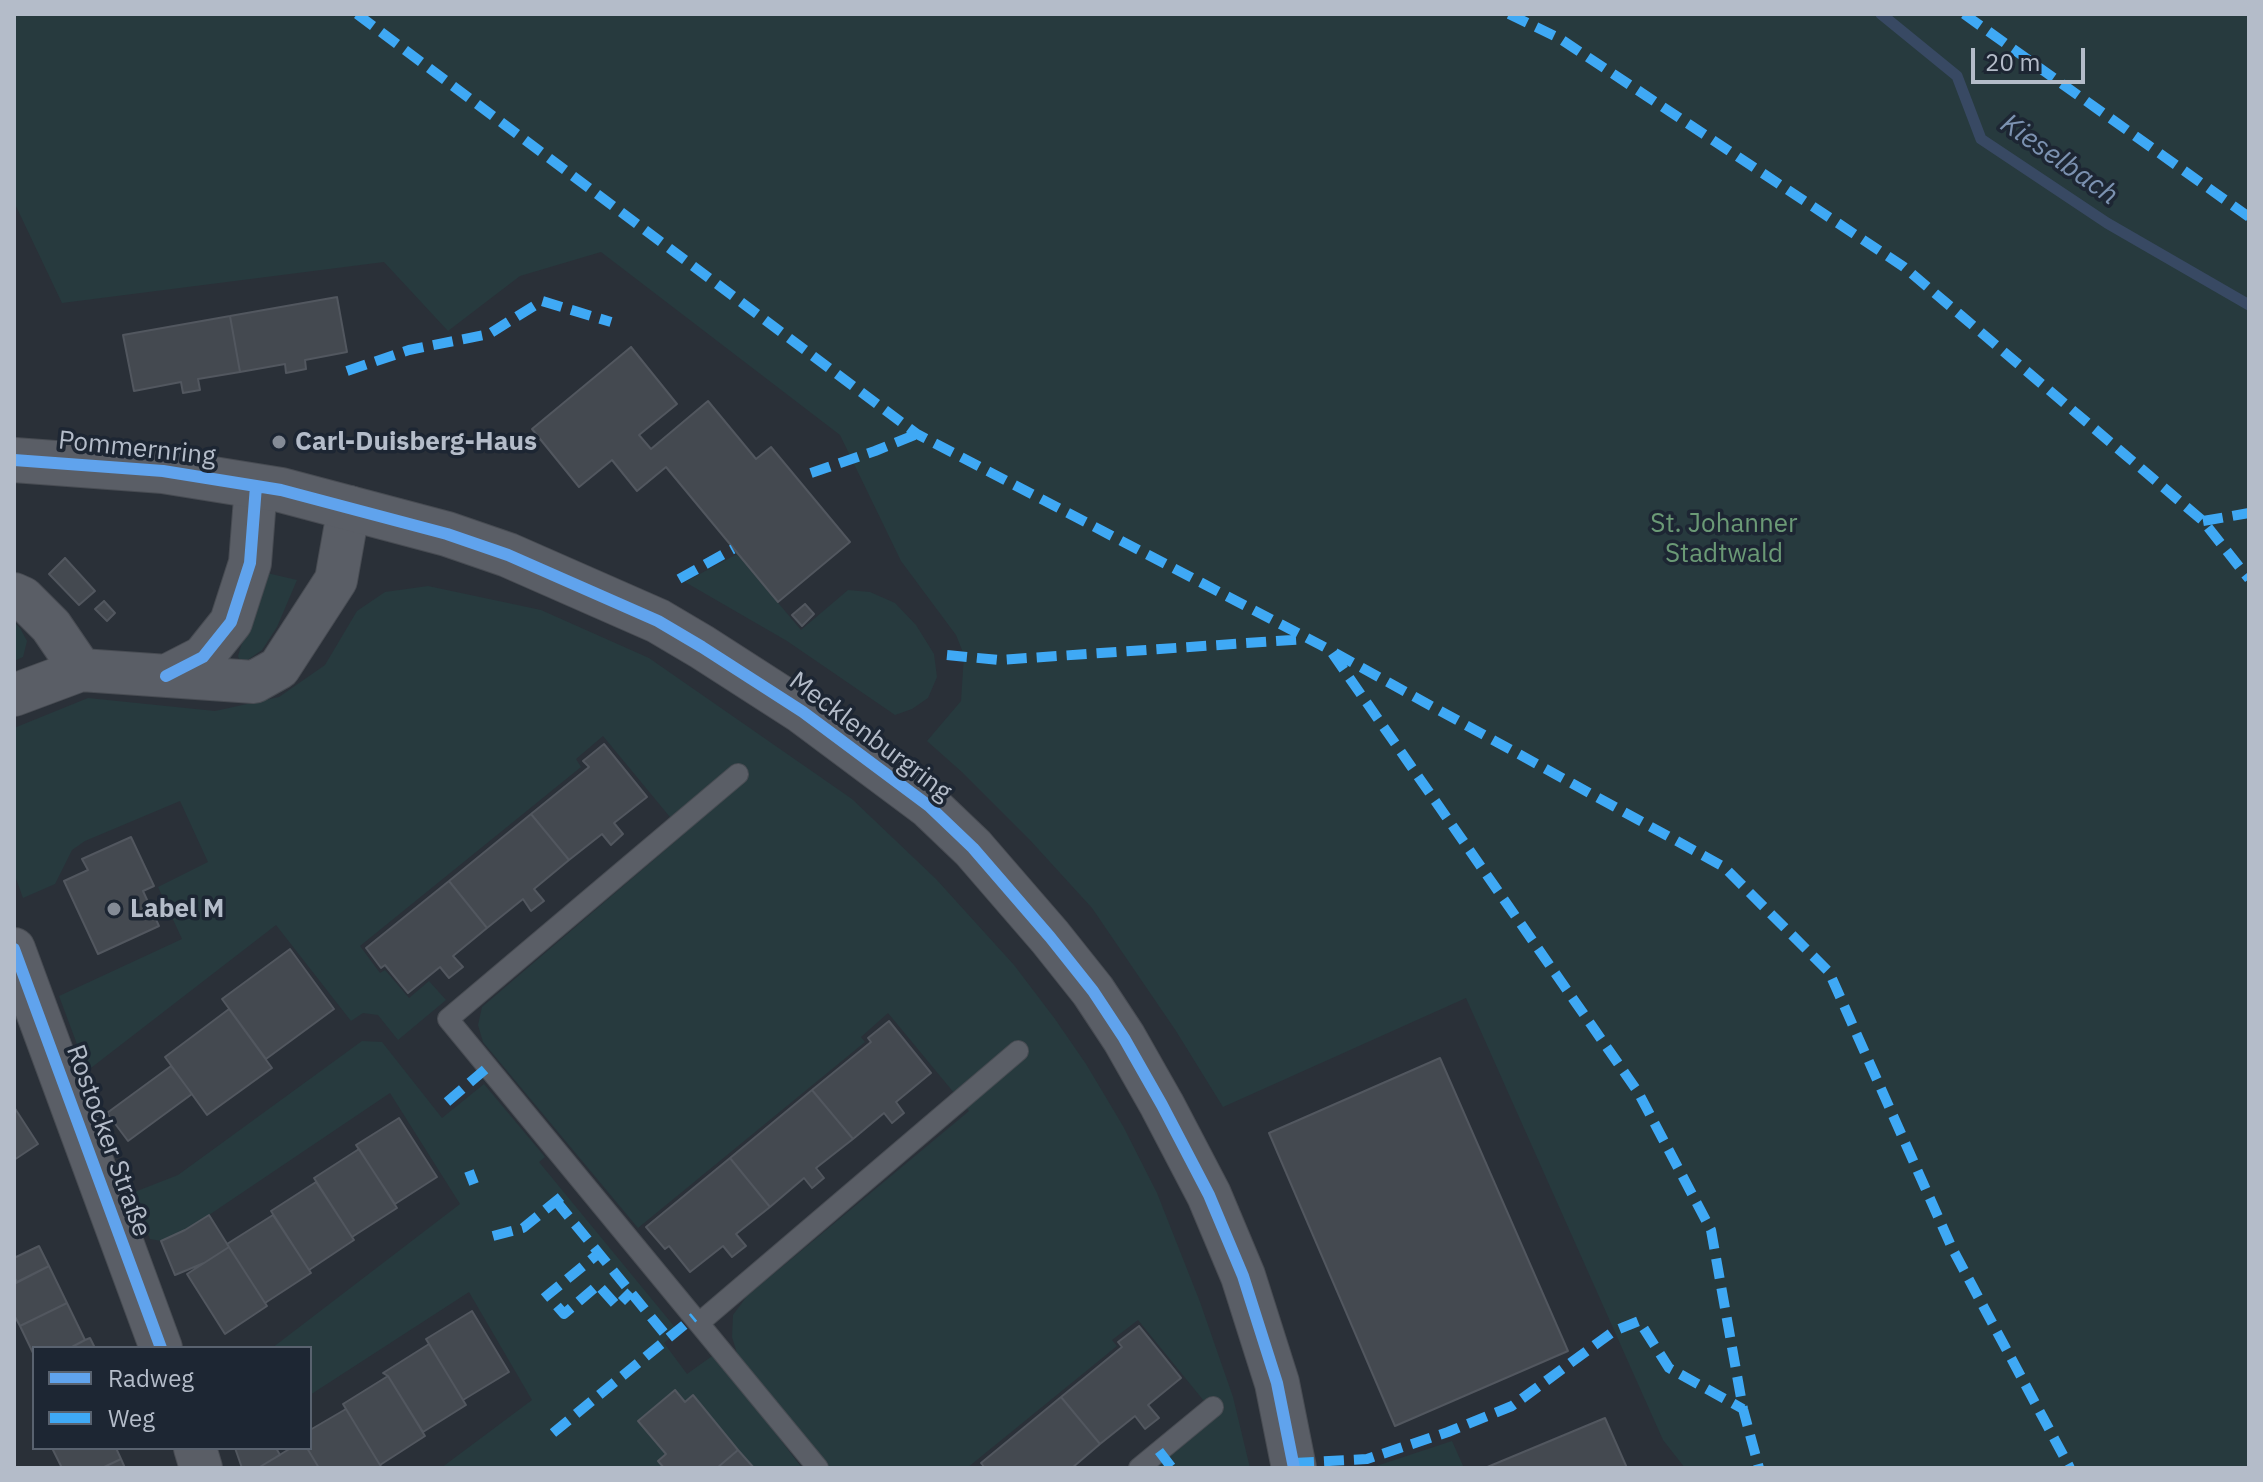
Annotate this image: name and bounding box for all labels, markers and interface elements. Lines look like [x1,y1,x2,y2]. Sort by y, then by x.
scale bar [1975,32,2089,82]
text: 20 m [1985,46,2040,78]
water label: Kieselbach [1994,107,2124,213]
street label: Pommernring [57,425,217,473]
place label: Carl-Duisberg-Haus [295,426,537,458]
marker: Carl-Duisberg-Haus [270,433,288,451]
park label: St. Johanner Stadtwald [1650,508,1798,570]
street label: Mecklenburgring [783,666,957,808]
place label: Label M [130,893,224,925]
marker: Label M [105,900,123,918]
street label: Rostocker Straße [59,1041,157,1241]
legend [32,1346,312,1450]
text: Radweg [108,1362,194,1394]
text: Weg [108,1402,155,1434]

